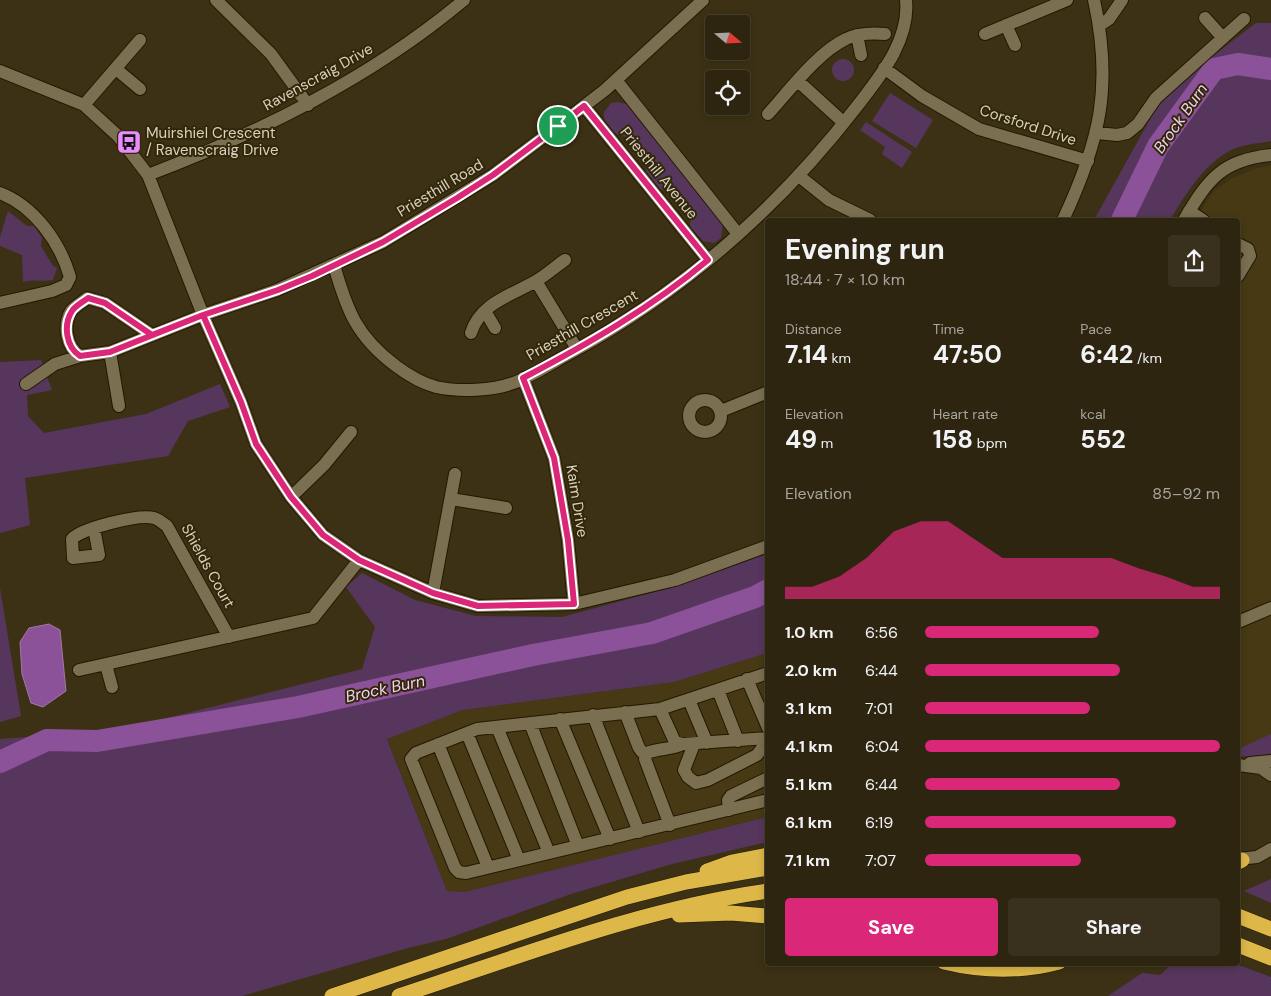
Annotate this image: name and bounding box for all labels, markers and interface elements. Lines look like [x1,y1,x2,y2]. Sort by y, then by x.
north arrow [705,15,750,60]
map controls [705,15,750,115]
street label: Ravenscraig Drive [260,39,376,115]
button: locate [705,70,750,115]
water label: Brock Burn [1149,79,1212,157]
street label: Corsford Drive [977,100,1079,150]
pin [537,105,579,147]
icon: arrive [544,112,572,140]
place label: Muirshiel Crescent / Ravenscraig Drive [146,123,278,160]
street label: Priesthill Avenue [616,123,702,223]
bus stop icon: Muirshiel Crescent / Ravenscraig Drive [116,129,142,155]
street label: Priesthill Road [393,154,487,222]
text: Evening run [785,231,945,268]
button: share [1168,235,1220,287]
text: 18:44 · 7 × 1.0 km [785,269,905,290]
street label: Priesthill Crescent [522,285,642,365]
text: Distance [785,320,842,338]
text: Time [933,320,964,338]
text: Pace [1080,320,1112,338]
text: 7.14 [785,338,828,371]
text: 47:50 [933,338,1002,371]
text: 6:42 [1080,338,1133,371]
text: km [828,349,851,367]
text: /km [1133,349,1162,367]
text: Elevation [785,405,843,423]
text: Heart rate [933,405,998,423]
text: kcal [1080,405,1106,423]
text: 49 [785,423,817,456]
text: 158 [933,423,973,456]
text: 552 [1080,423,1126,456]
text: m [817,434,833,452]
text: bpm [973,434,1007,452]
street label: Kaim Drive [561,463,593,539]
text: Elevation [785,483,852,504]
text: 85–92 m [1152,483,1220,504]
street label: Shields Court [177,520,239,612]
text: 1.0 km [785,622,834,643]
text: 6:56 [865,622,898,643]
text: 2.0 km [785,660,837,681]
text: 6:44 [865,660,898,681]
water label: Brock Burn [343,670,427,707]
text: 3.1 km [785,698,832,719]
text: 7:01 [865,698,893,719]
text: 4.1 km [785,736,833,757]
text: 6:04 [865,736,899,757]
text: 5.1 km [785,774,832,795]
text: 6:44 [865,774,898,795]
text: 6.1 km [785,812,832,833]
text: 6:19 [865,812,893,833]
text: 7.1 km [785,850,830,871]
text: 7:07 [865,850,896,871]
button: Save [785,898,998,956]
button: Share [1008,898,1220,956]

